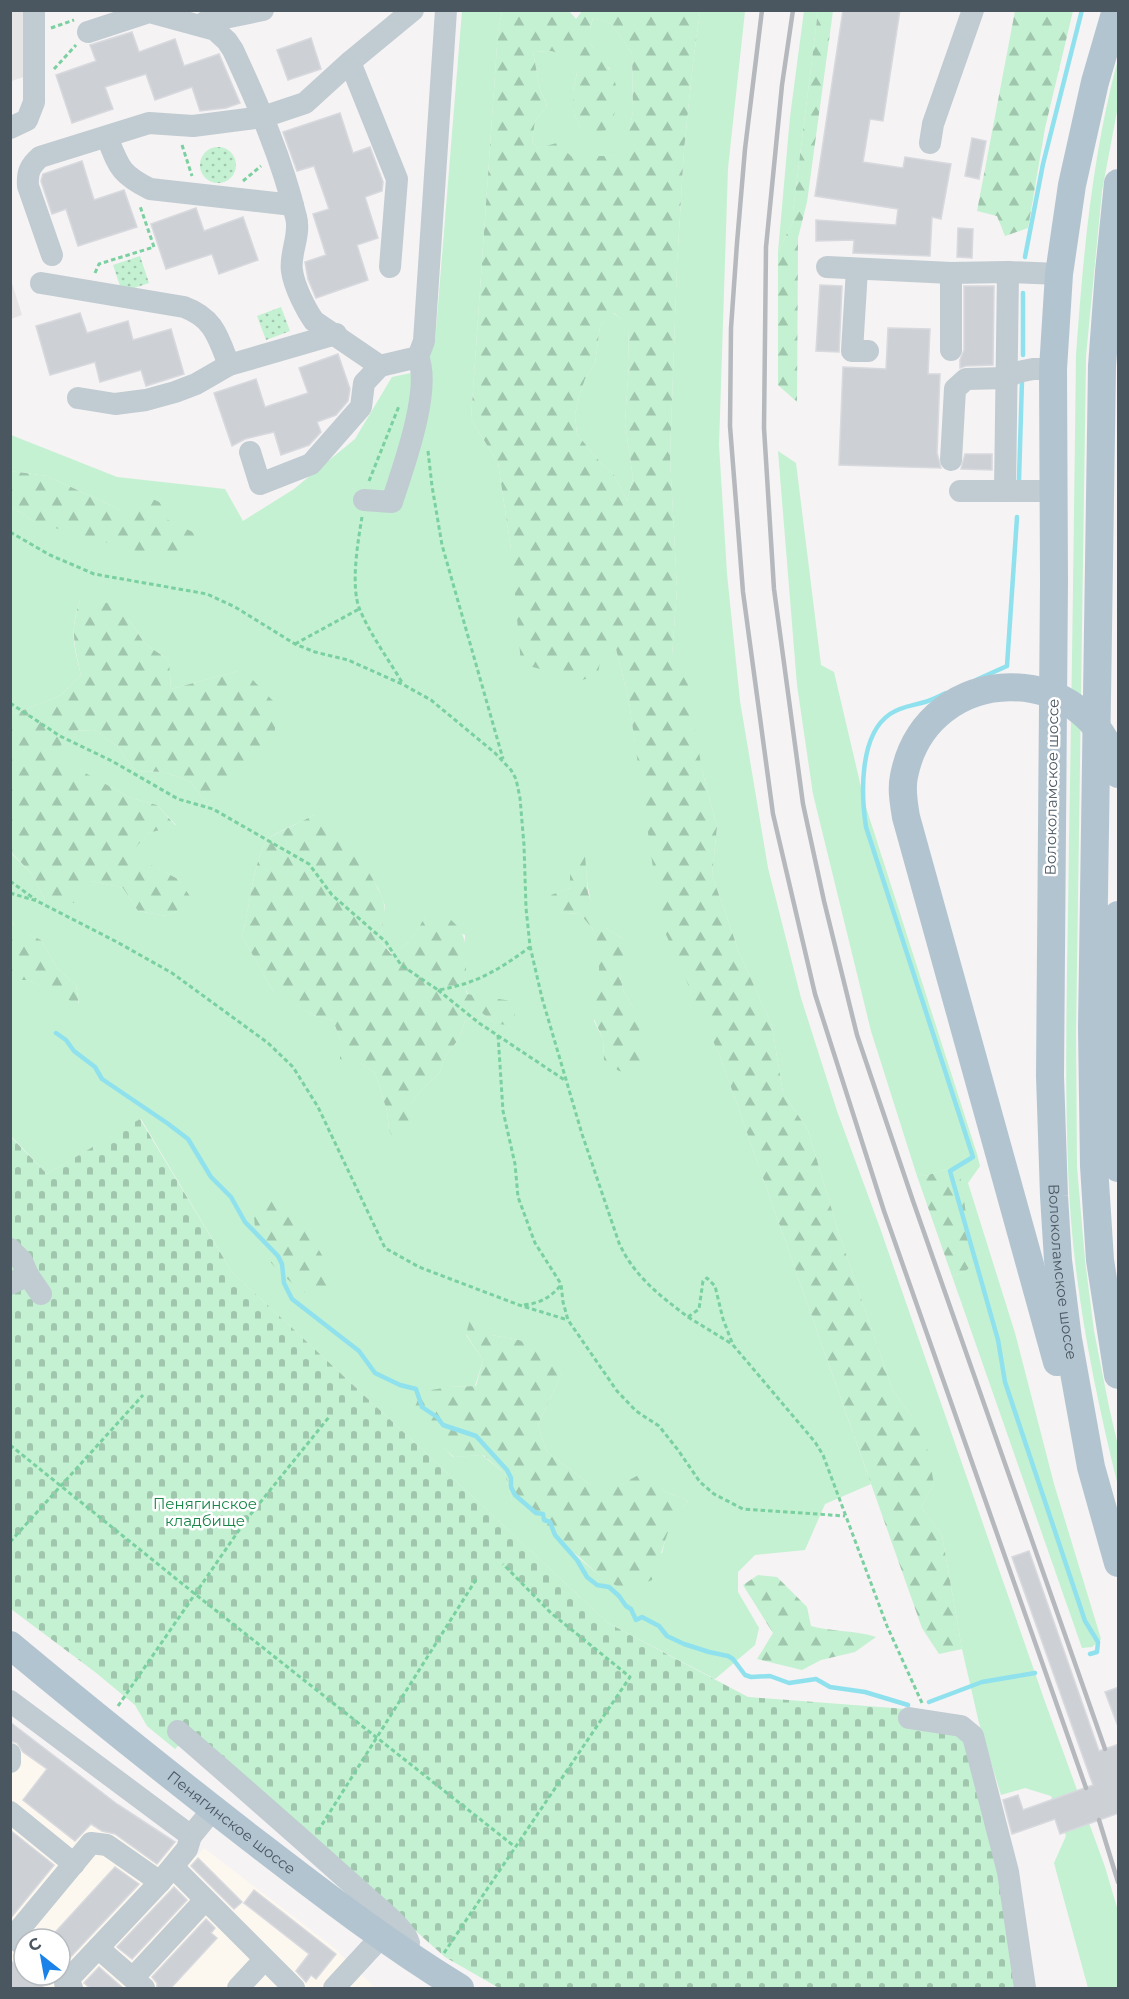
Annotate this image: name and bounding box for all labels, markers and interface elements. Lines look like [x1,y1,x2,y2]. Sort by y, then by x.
street label: Волоколамское шоссе [1040,698,1063,876]
street label: Волоколамское шоссе [1045,1183,1082,1361]
park label: Пенягинское кладбище [153,1494,257,1530]
street label: Пенягинское шоссе [164,1767,300,1878]
north arrow [12,1927,72,1987]
text: С [25,1933,45,1956]

